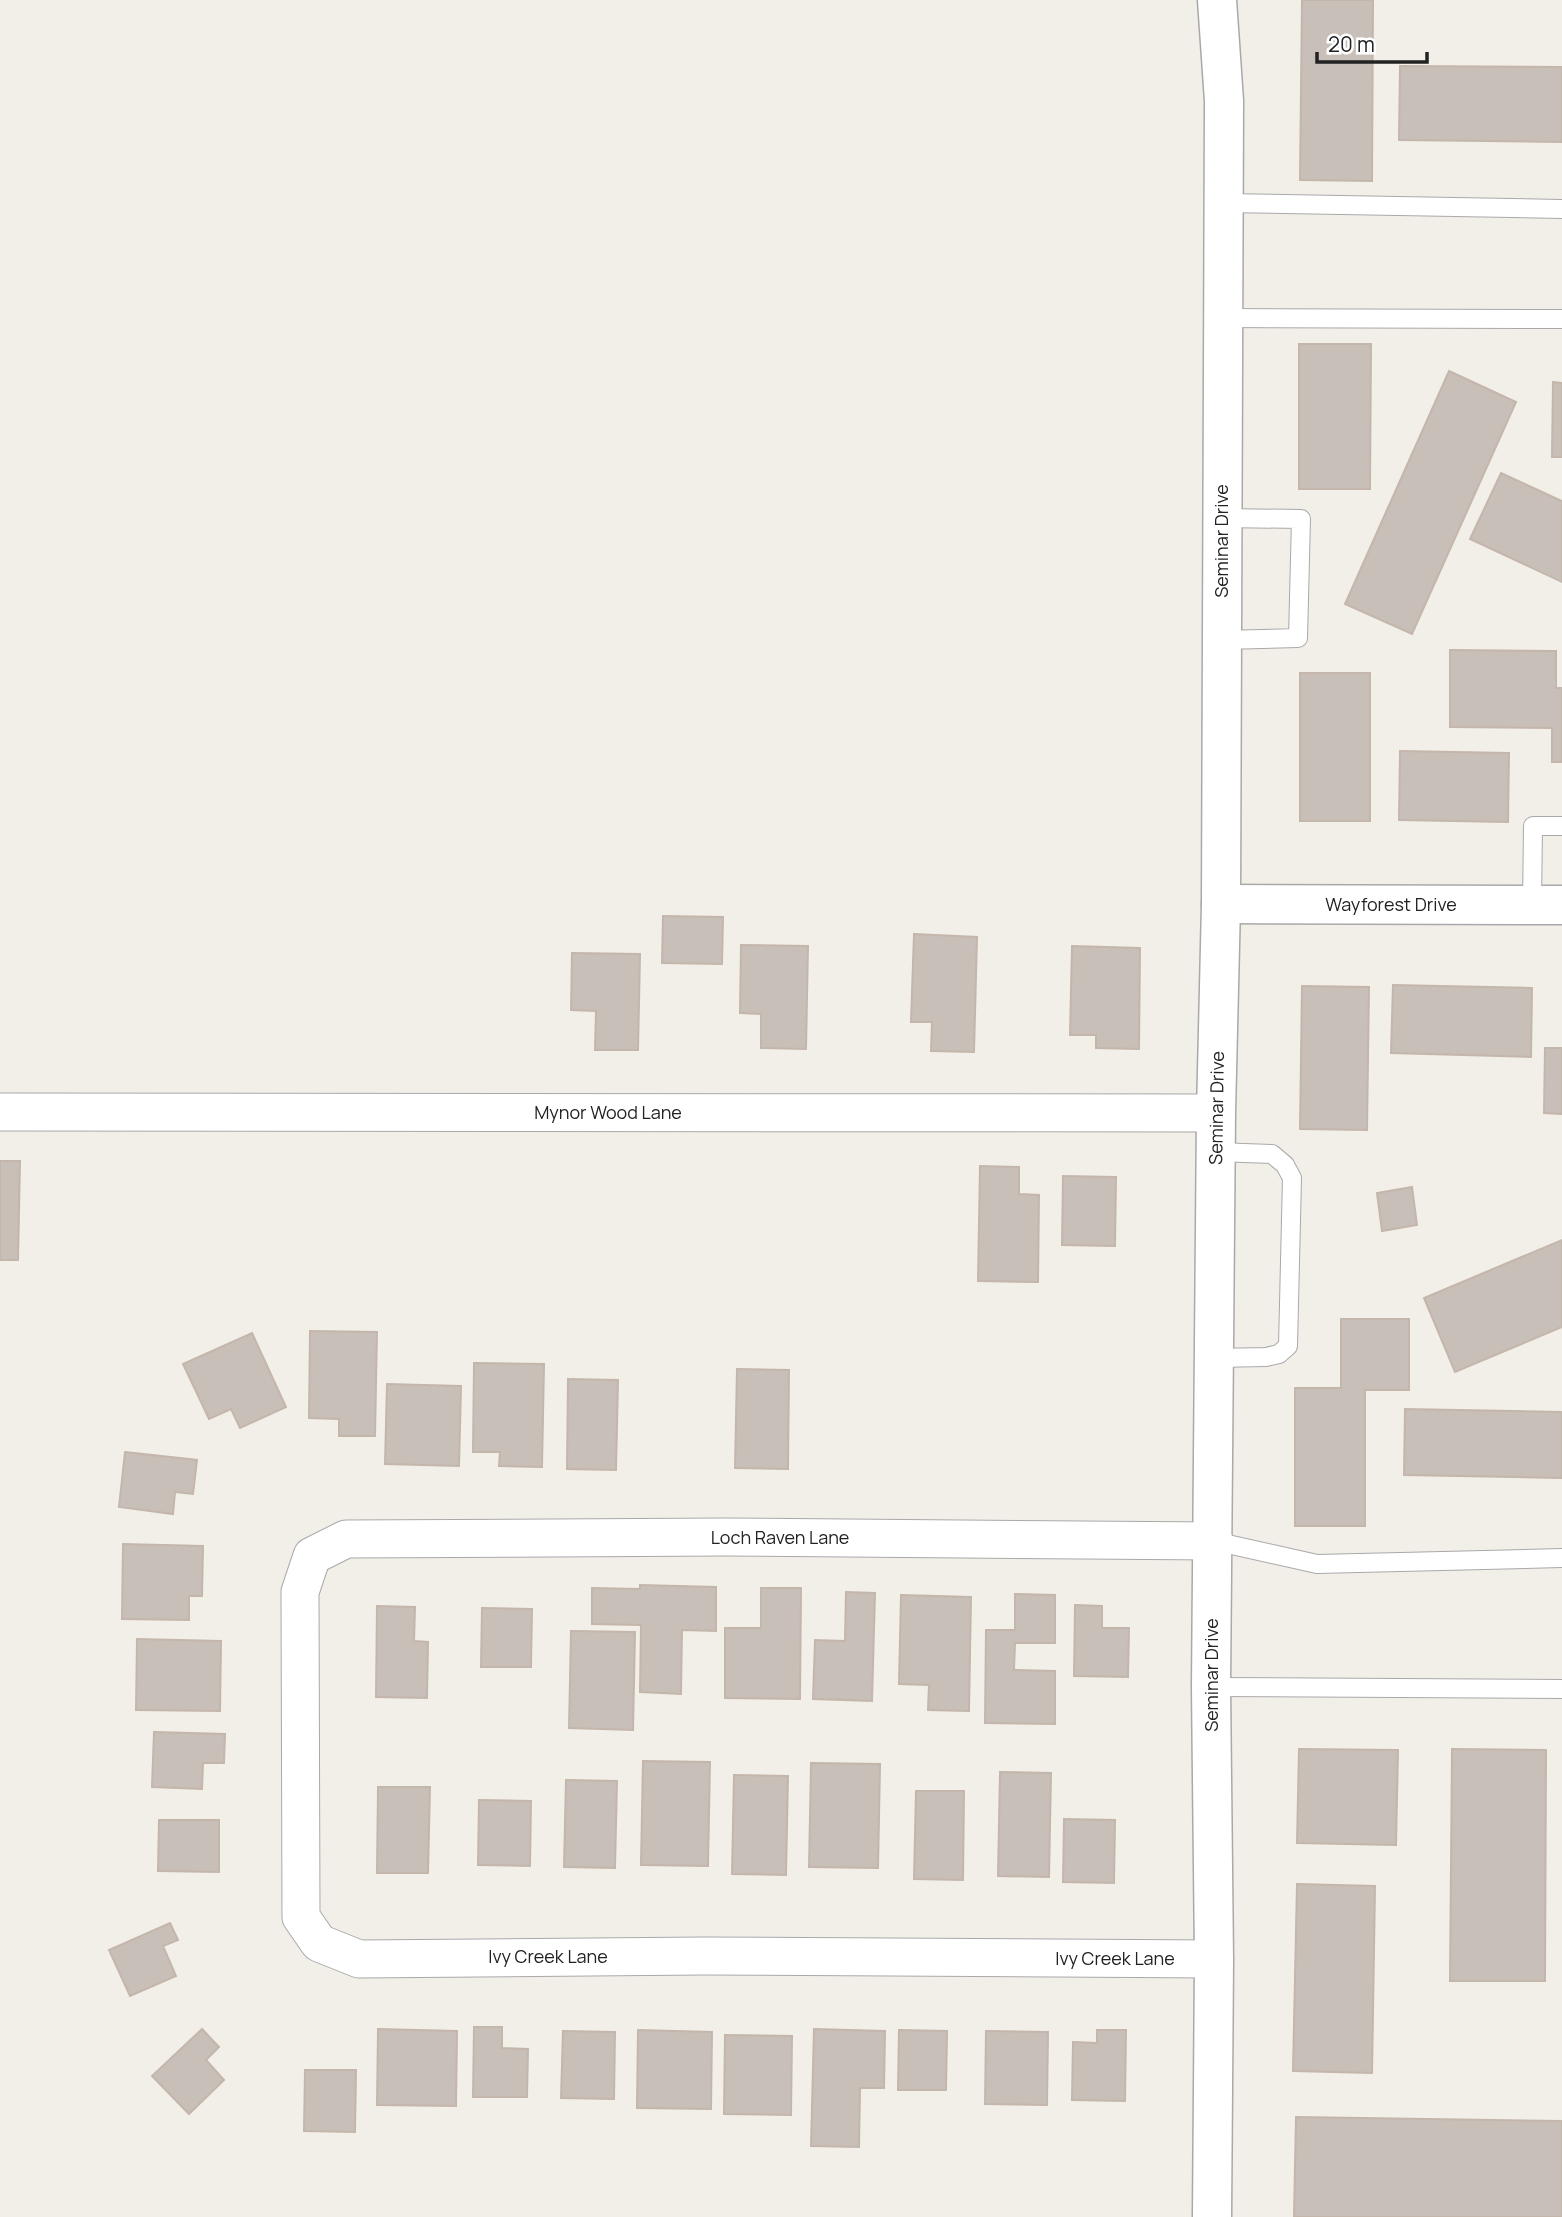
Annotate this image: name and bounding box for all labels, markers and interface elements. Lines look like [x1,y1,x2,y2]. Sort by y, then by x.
scale bar [1317,21,1427,65]
text: 20 m [1328,30,1375,58]
street label: Seminar Drive [1209,484,1233,598]
street label: Wayforest Drive [1325,892,1457,916]
street label: Seminar Drive [1203,1051,1229,1165]
street label: Mynor Wood Lane [534,1100,682,1124]
street label: Loch Raven Lane [711,1525,849,1549]
street label: Seminar Drive [1199,1618,1223,1732]
street label: Ivy Creek Lane [488,1944,608,1968]
street label: Ivy Creek Lane [1055,1946,1175,1970]

